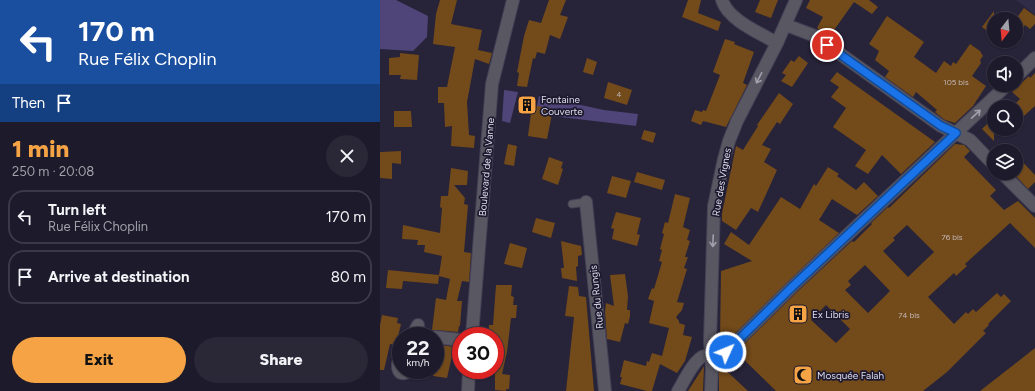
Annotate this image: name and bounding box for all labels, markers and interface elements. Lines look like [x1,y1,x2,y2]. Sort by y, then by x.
north arrow [987,12,1023,48]
map controls [987,12,1023,180]
text: 170 m [78,14,155,48]
icon: left [12,16,64,68]
pin [810,28,844,62]
icon: arrive [816,34,838,56]
text: Rue Félix Choplin [78,48,217,70]
button: sound [987,56,1023,92]
one-way arrow [755,72,763,84]
house number: 105 bis [943,77,969,87]
house number: 4 [617,89,622,99]
icon: arrive [53,92,75,114]
place label: Fontaine Couverte [541,93,583,118]
text: Then [12,94,45,112]
building icon: Fontaine Couverte [516,94,538,116]
button: search [987,100,1023,136]
one-way arrow [971,109,981,119]
street label: Boulevard de la Vanne [476,117,497,217]
text: 1 min [12,134,69,163]
button: close [326,135,368,177]
button: layers [987,144,1023,180]
street label: Rue des Vignes [709,147,734,217]
text: 250 m · 20:08 [12,164,94,179]
text: Turn left [48,201,106,219]
icon: left [14,206,36,228]
text: 170 m [326,208,366,226]
text: Rue Félix Choplin [48,219,148,234]
house number: 76 bis [941,232,963,242]
one-way arrow [709,234,717,247]
street label: Rue du Rungis [587,264,606,329]
icon: arrive [14,266,36,288]
text: Arrive at destination [48,268,189,286]
text: 80 m [331,268,366,286]
building icon: Ex Libris [787,303,809,325]
place label: Ex Libris [812,308,849,321]
house number: 74 bis [898,310,920,320]
speed limit sign: 30 [452,327,504,379]
position arrow [705,331,747,373]
text: 22 [406,336,430,360]
button: Exit [12,337,186,383]
button: Share [194,337,368,383]
text: km/h [407,356,429,369]
mosque icon: Mosquée Falah [792,364,814,386]
place label: Mosquée Falah [817,369,884,382]

